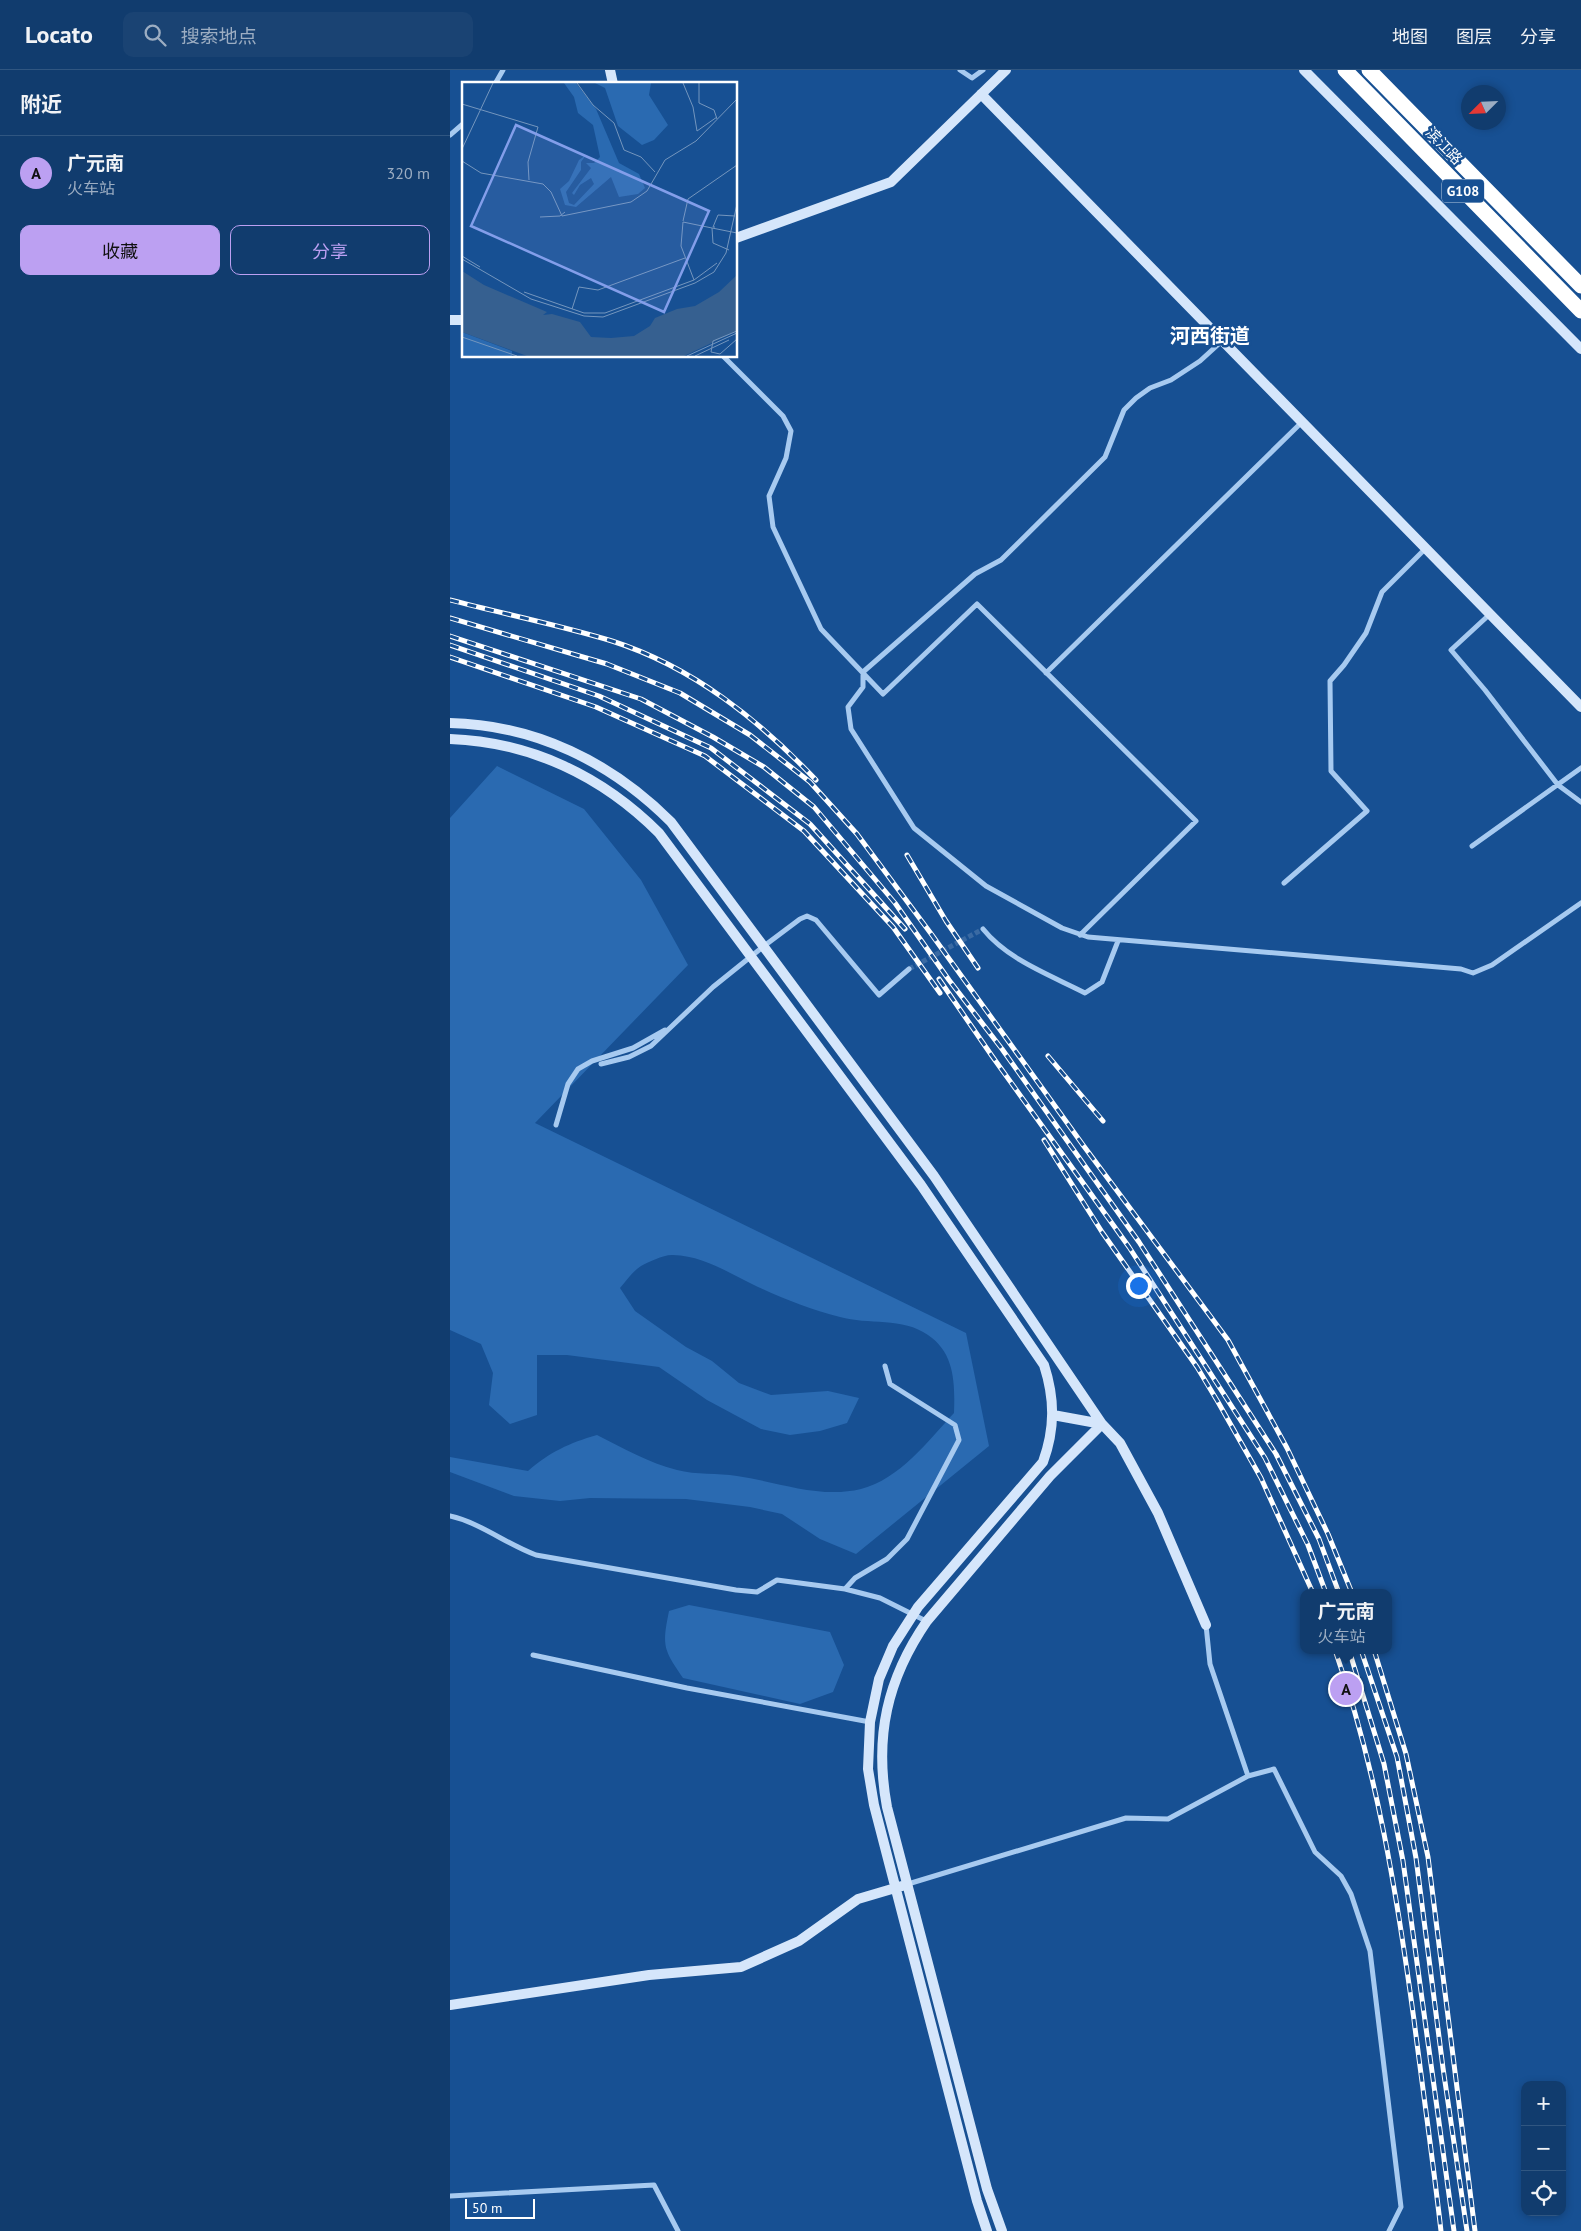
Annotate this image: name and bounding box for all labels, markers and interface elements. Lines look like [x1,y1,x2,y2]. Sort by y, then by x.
search box [123,12,473,57]
text: Locato [25,19,93,50]
icon: search [141,21,169,49]
text: 搜索地点 [181,24,257,48]
text: 地图 [1392,25,1428,48]
text: 图层 [1456,25,1492,48]
text: 分享 [1520,25,1556,48]
inset map [462,82,738,358]
north arrow [1461,85,1506,130]
text: 附近 [20,91,62,118]
street label: 滨江路 [1422,123,1467,168]
text: 广元南 [67,151,124,175]
text: A [31,163,41,183]
text: 320 m [387,163,430,183]
text: 火车站 [67,178,115,198]
road number: G108 [1442,180,1484,202]
button: 收藏 [20,225,220,275]
button: 分享 [230,225,430,275]
district label: 河西街道 [1170,323,1250,349]
your location [1126,1273,1152,1299]
popup [1300,1589,1392,1654]
text: 广元南 [1317,1599,1375,1623]
text: 火车站 [1317,1626,1366,1646]
pin: A [1330,1670,1362,1708]
map controls [1521,2081,1566,2216]
button: + [1521,2081,1566,2126]
button: − [1521,2126,1566,2171]
button: locate [1521,2171,1566,2216]
scale bar [465,2196,535,2219]
text: 50 m [472,2199,502,2217]

